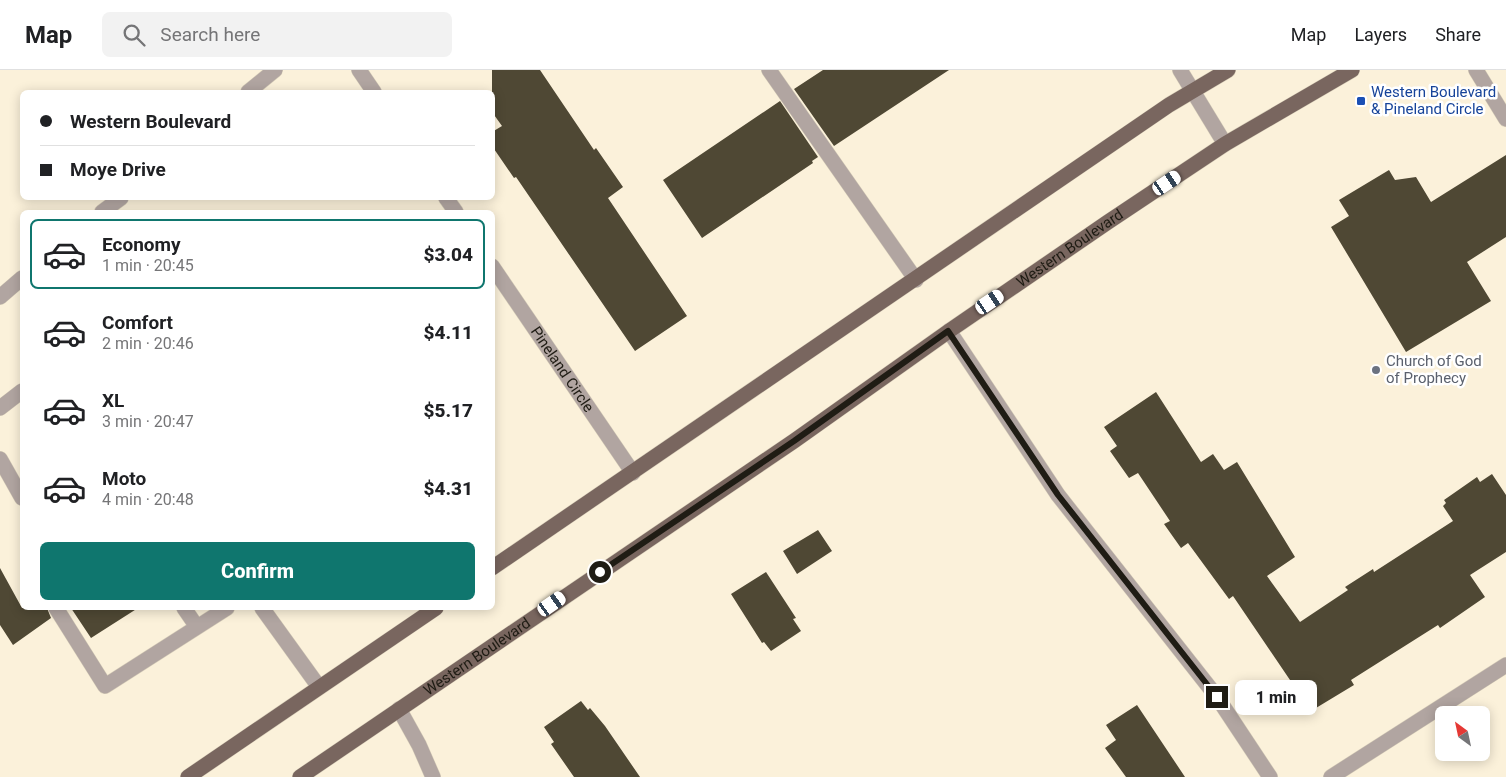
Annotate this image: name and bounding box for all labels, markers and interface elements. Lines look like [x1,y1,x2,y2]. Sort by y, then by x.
search box [102,12,452,57]
text: Map [25,21,72,49]
icon: search [120,21,148,49]
text: Search here [160,23,260,46]
text: Map [1291,24,1326,45]
text: Layers [1354,24,1407,45]
text: Share [1435,24,1481,45]
place label: Western Boulevard & Pineland Circle [1371,83,1496,118]
marker: Western Boulevard & Pineland Circle [1355,95,1367,107]
text: Western Boulevard [70,110,231,133]
text: Moye Drive [70,158,166,181]
car [1150,168,1183,198]
street label: Western Boulevard [1013,205,1127,291]
icon: car [42,232,87,277]
text: Economy [102,233,181,256]
text: $3.04 [424,243,473,266]
text: 1 min · 20:45 [102,256,194,275]
car [973,287,1006,317]
icon: car [42,310,87,355]
text: Comfort [102,311,173,334]
text: $4.11 [424,321,473,344]
street label: Pineland Circle [527,323,598,416]
text: 2 min · 20:46 [102,334,194,353]
place label: Church of God of Prophecy [1386,352,1482,387]
marker: Church of God of Prophecy [1370,364,1382,376]
icon: car [42,388,87,433]
text: XL [102,389,124,412]
text: $5.17 [424,399,473,422]
text: 3 min · 20:47 [102,412,194,431]
icon: car [42,466,87,511]
text: Moto [102,467,146,490]
text: $4.31 [424,477,473,500]
text: 4 min · 20:48 [102,490,194,509]
button: Confirm [40,542,475,600]
route start [589,561,611,583]
car [535,589,568,619]
street label: Western Boulevard [420,614,534,699]
callout: 1 min [1234,680,1317,714]
route end [1206,686,1228,708]
text: 1 min [1256,688,1296,707]
north arrow [1435,706,1490,761]
map controls [1435,706,1490,761]

